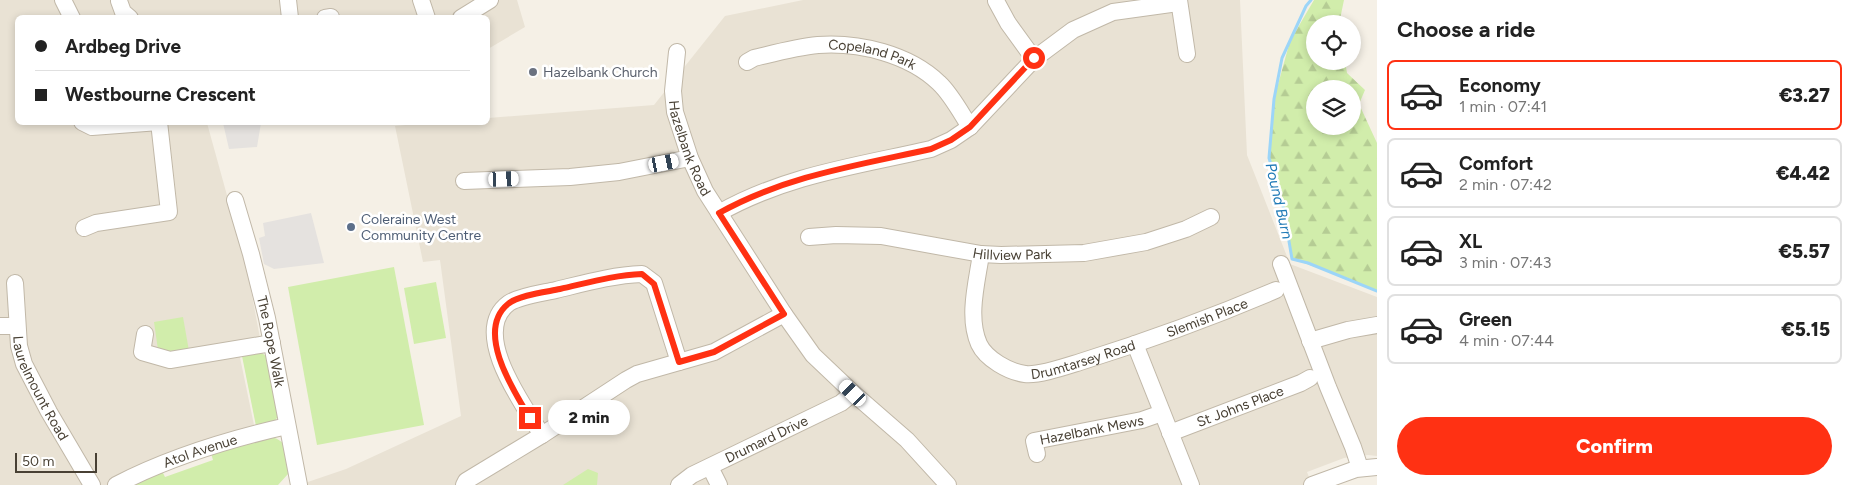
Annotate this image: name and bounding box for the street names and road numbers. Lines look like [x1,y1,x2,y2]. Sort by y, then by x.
street label: Copeland Park [828,36,919,74]
street label: Hazelbank Road [665,100,714,200]
street label: Hillview Park [971,245,1052,264]
street label: The Rope Walk [253,294,288,389]
street label: Slemish Place [1164,295,1251,341]
street label: Laurelmount Road [9,335,72,444]
street label: Drumtarsey Road [1030,337,1138,383]
street label: St Johns Place [1194,382,1287,431]
street label: Drumard Drive [722,412,811,467]
street label: Hazelbank Mews [1038,412,1145,449]
street label: Atol Avenue [161,431,240,472]

